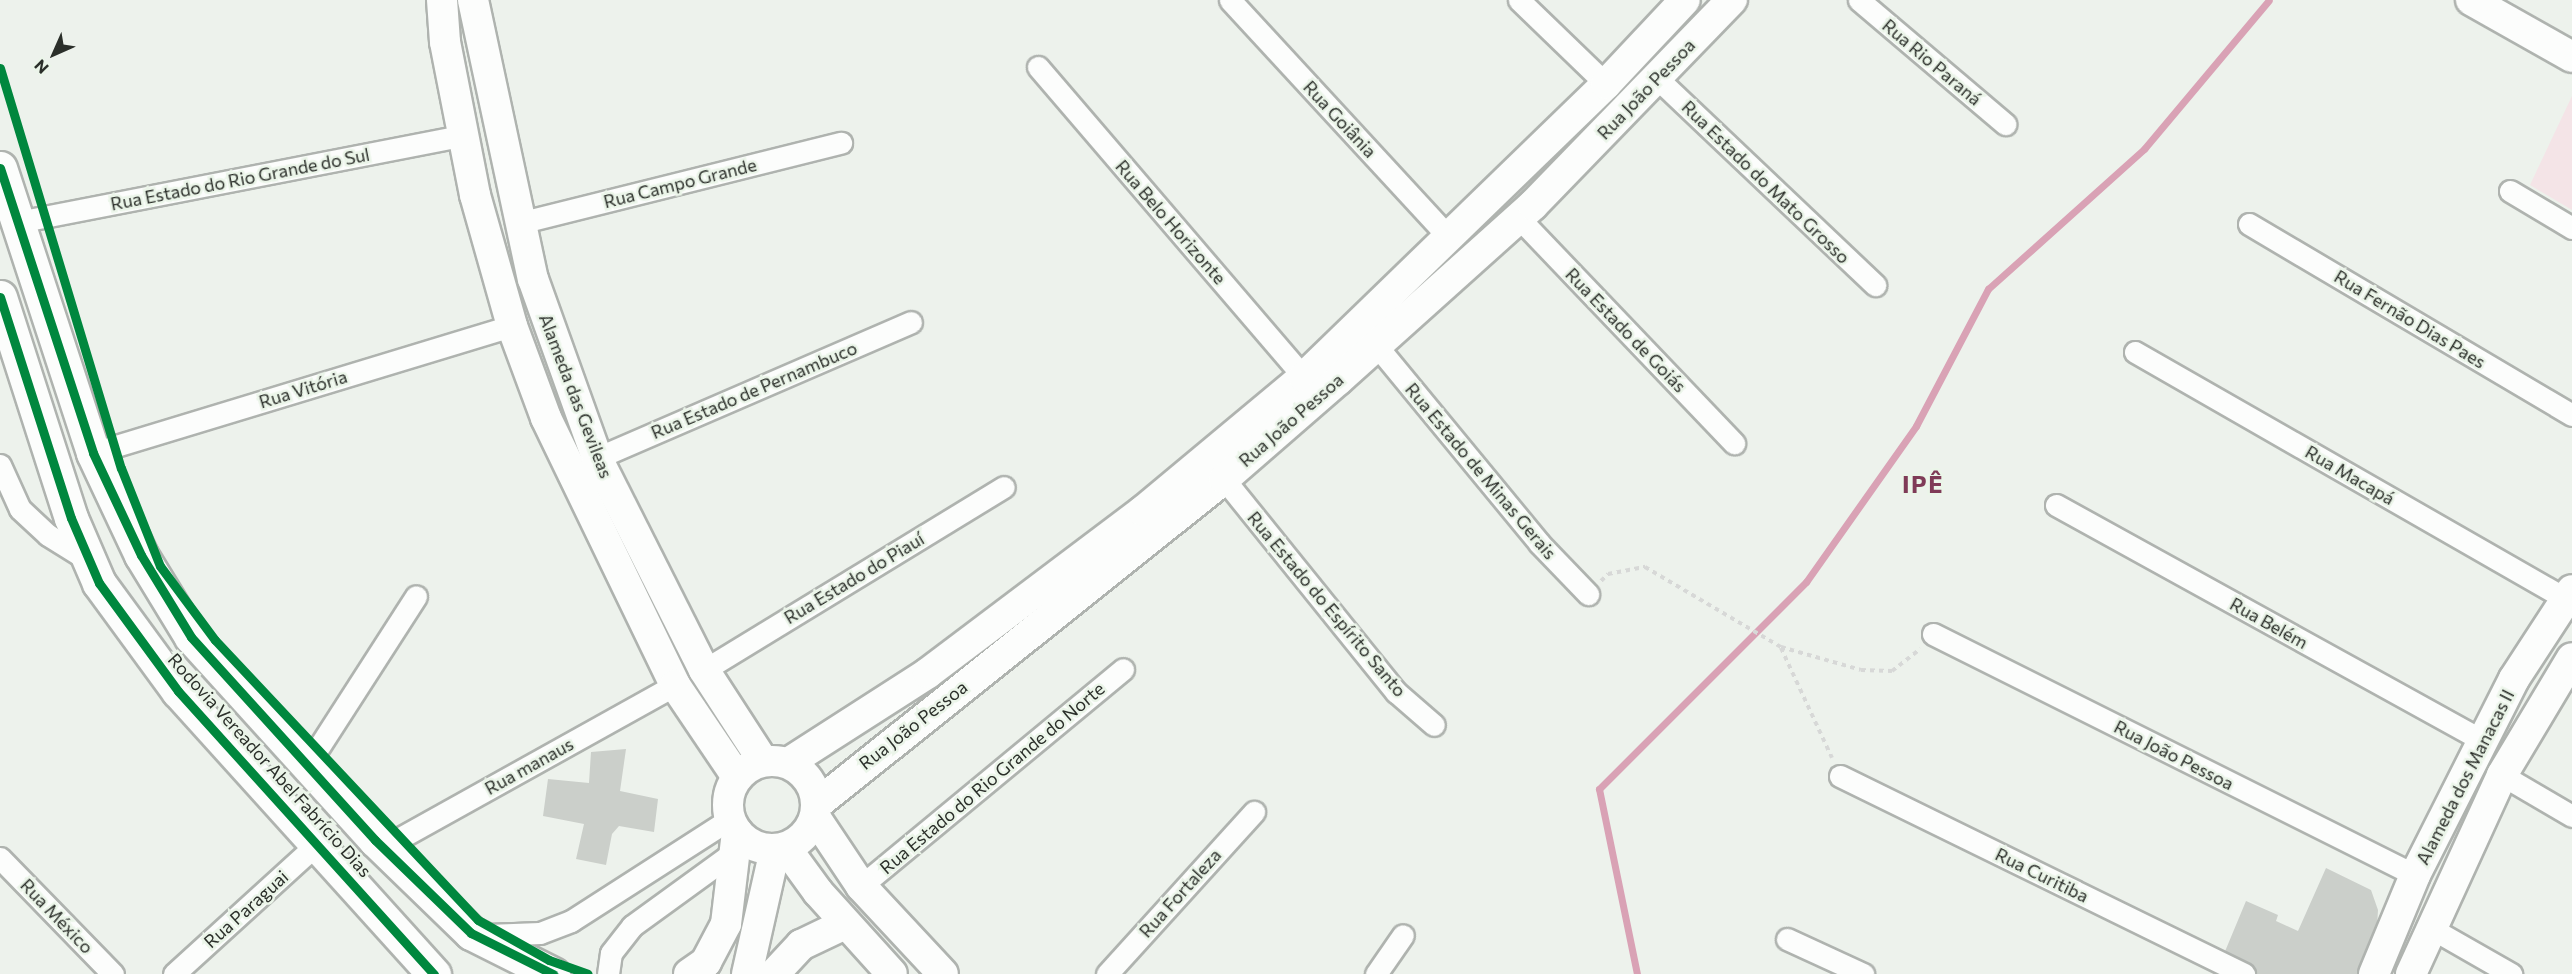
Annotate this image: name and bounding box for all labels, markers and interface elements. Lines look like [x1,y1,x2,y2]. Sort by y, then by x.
street label: Rua Rio Paraná [1878,14,1986,110]
north arrow [24,24,84,84]
street label: Rua João Pessoa [1593,34,1699,144]
text: N [30,56,52,78]
street label: Rua Goiânia [1299,76,1381,162]
street label: Rua Estado do Mato Grosso [1677,96,1855,268]
street label: Rua Estado do Rio Grande do Sul [109,143,371,215]
street label: Rua Campo Grande [601,154,759,212]
street label: Rua Belo Horizonte [1111,155,1231,289]
street label: Rua Estado de Goiás [1561,263,1691,397]
street label: Rua Fernão Dias Paes [2330,265,2490,373]
street label: Alameda das Gevileas [535,311,617,481]
street label: Rua Estado de Pernambuco [648,337,860,443]
street label: Rua Vitória [256,365,350,413]
street label: Rua João Pessoa [1234,369,1348,471]
street label: Rua Estado de Minas Gerais [1401,378,1561,564]
street label: Rua Macapá [2301,441,2399,509]
district label: IPÊ [1902,470,1944,498]
street label: Rua Estado do Espírito Santo [1243,507,1411,701]
street label: Rua Estado do Piauí [780,528,928,628]
street label: Rua Belém [2226,593,2312,653]
street label: Rodovia Vereador Abel Fabrício Dias [164,649,376,881]
street label: Rua João Pessoa [855,676,971,774]
street label: Rua Estado do Rio Grande do Norte [875,678,1109,878]
street label: Alameda dos Manacas II [2411,686,2519,868]
street label: Rua João Pessoa [2111,716,2237,794]
street label: Rua manaus [481,733,577,799]
street label: Rua Curitiba [1992,843,2092,907]
street label: Rua Fortaleza [1135,844,1225,942]
street label: Rua Paraguai [199,866,293,952]
street label: Rua México [16,874,98,958]

